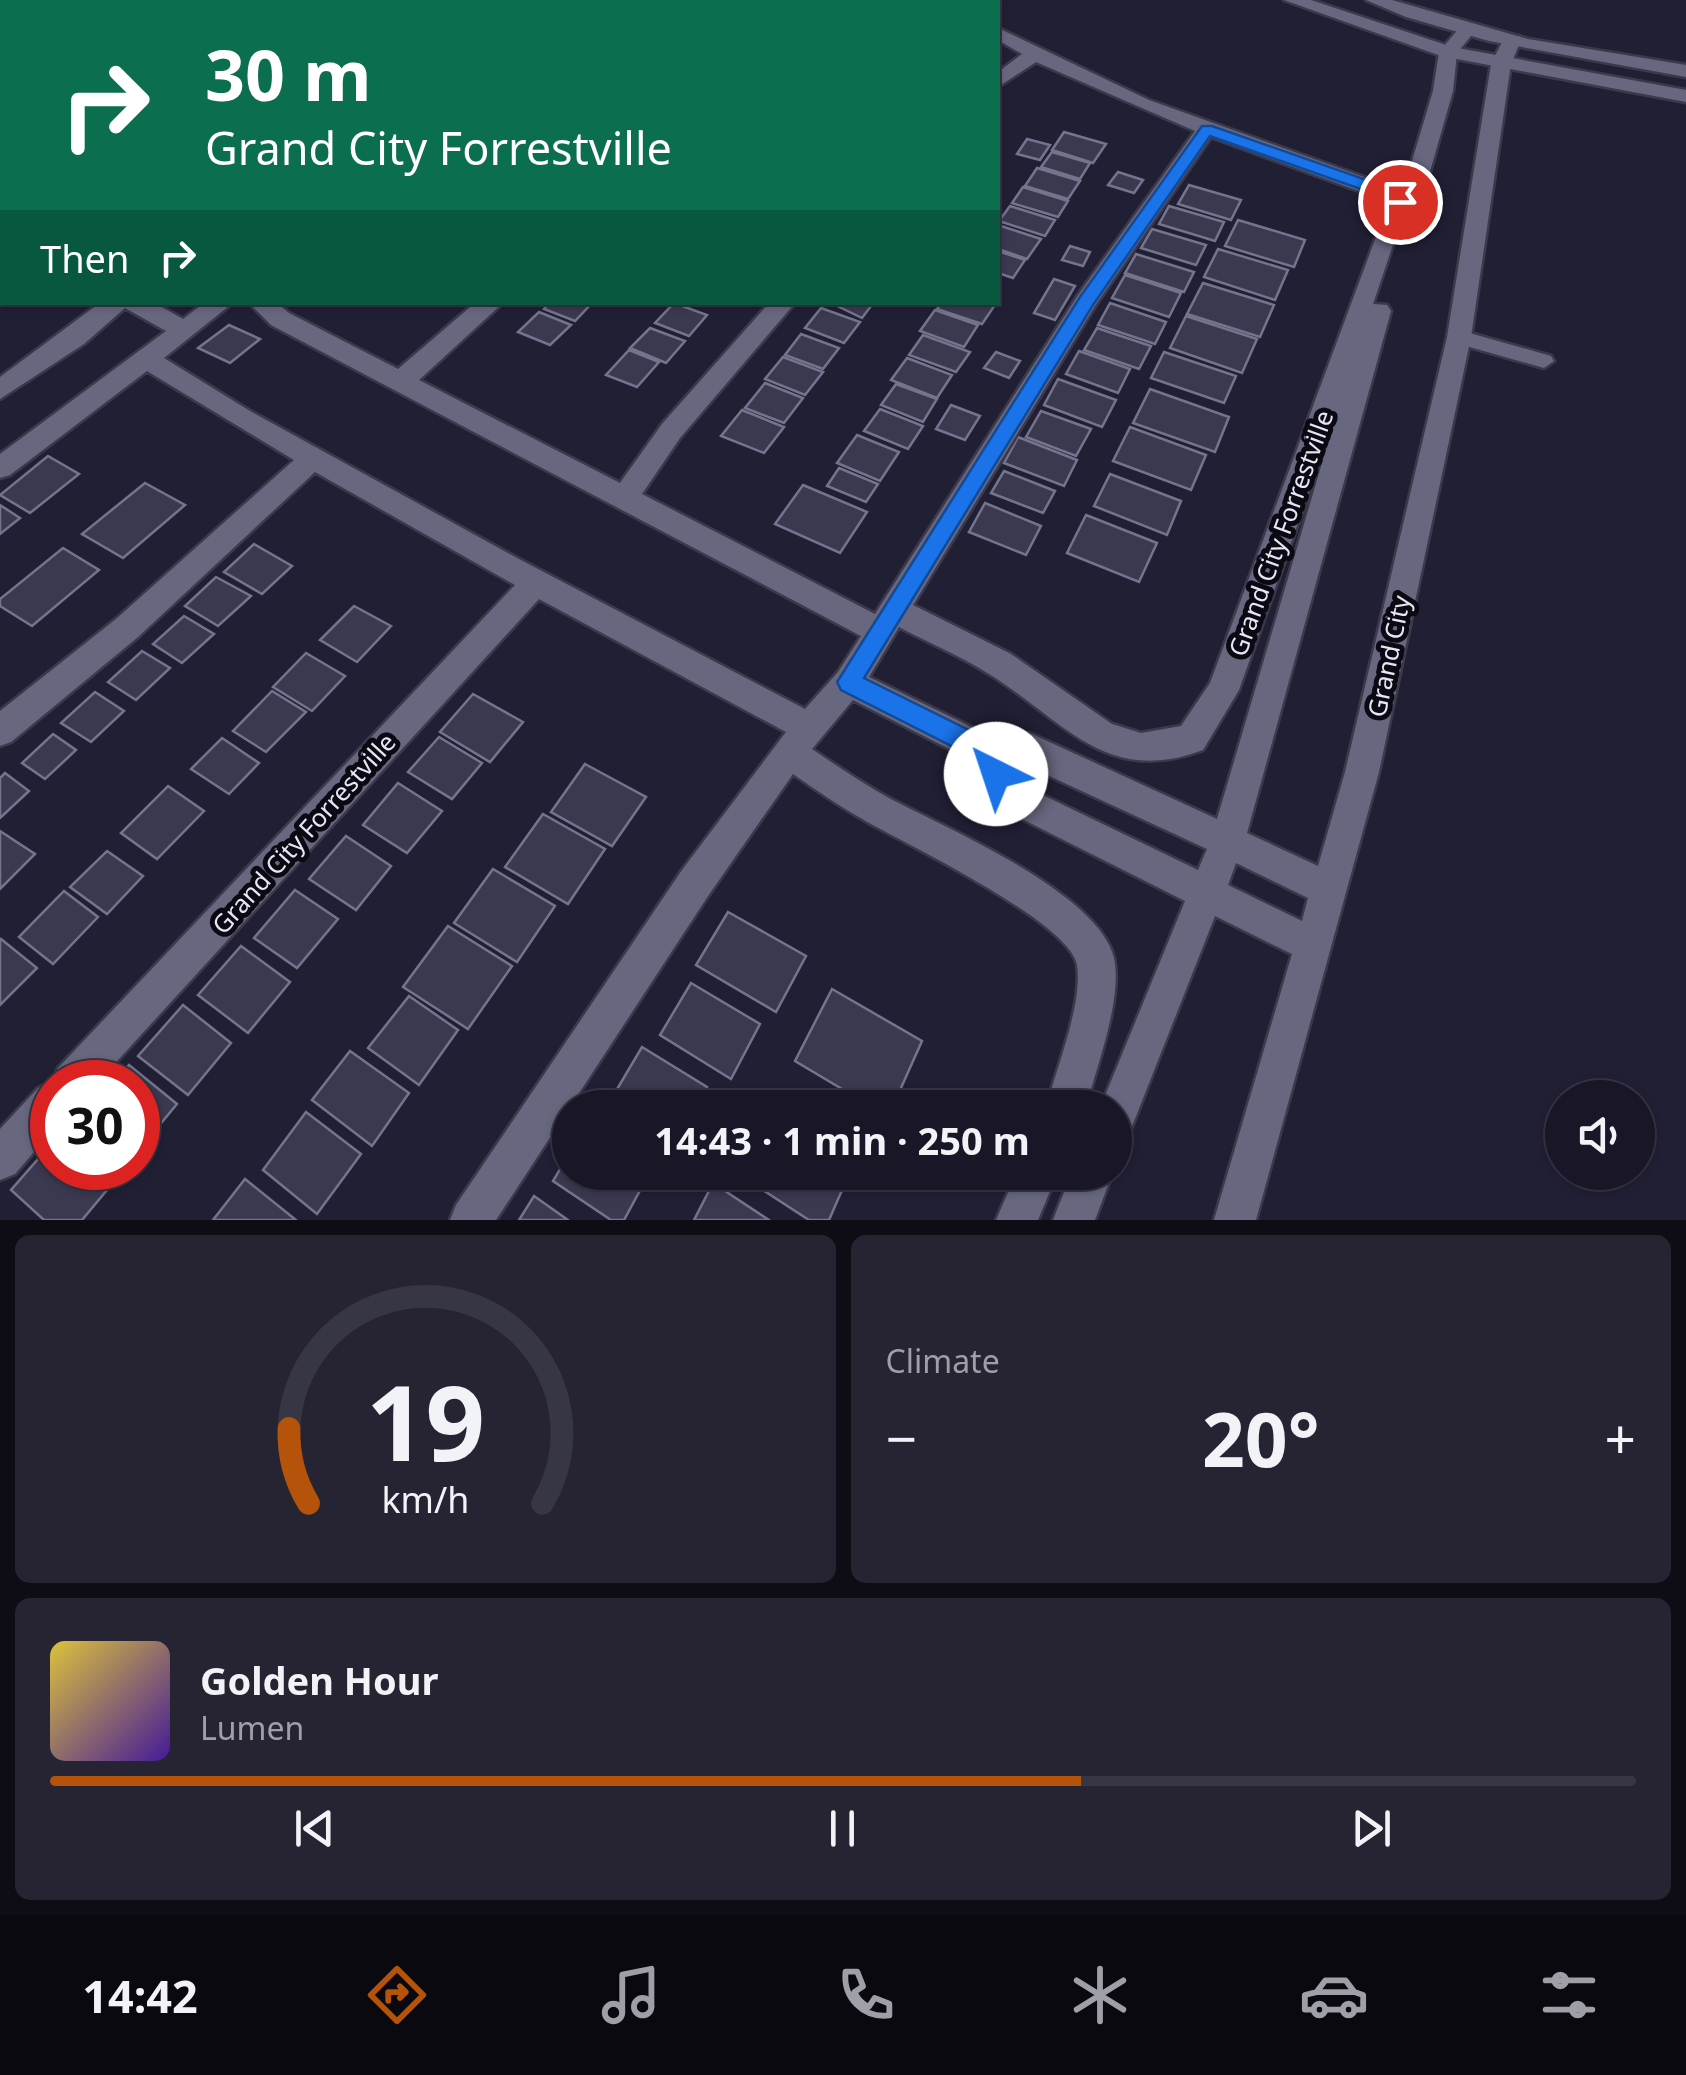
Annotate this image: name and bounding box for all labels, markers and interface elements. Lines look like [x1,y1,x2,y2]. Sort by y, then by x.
text: 30 m [205,26,372,122]
icon: right [40,40,170,170]
text: Grand City Forrestville [205,117,672,178]
pin [1358,160,1443,245]
icon: arrive [1373,175,1428,230]
icon: right [150,230,205,285]
text: Then [40,232,130,284]
street label: Grand City Forrestville [1220,405,1340,661]
street label: Grand City [1359,592,1418,720]
position arrow [944,722,1048,826]
street label: Grand City Forrestville [204,725,402,941]
speed limit sign: 30 [30,1060,160,1190]
map controls [1545,1080,1655,1190]
button: sound [1545,1080,1655,1190]
text: 14:43 · 1 min · 250 m [654,1114,1030,1166]
text: Climate [886,1339,1000,1382]
text: 19 [366,1350,485,1491]
text: 20° [1202,1387,1320,1489]
text: − [886,1400,917,1475]
text: + [1605,1400,1636,1475]
text: km/h [381,1475,469,1523]
text: Golden Hour [200,1654,438,1706]
text: Lumen [200,1706,304,1749]
icon: previous [287,1801,342,1856]
icon: pause [815,1801,870,1856]
icon: next [1344,1801,1399,1856]
icon: directions [362,1960,432,2030]
icon: music [596,1960,666,2030]
icon: phone [831,1960,901,2030]
icon: climate [1065,1960,1135,2030]
icon: car [1299,1960,1369,2030]
icon: filters [1534,1960,1604,2030]
text: 14:42 [82,1965,198,2026]

